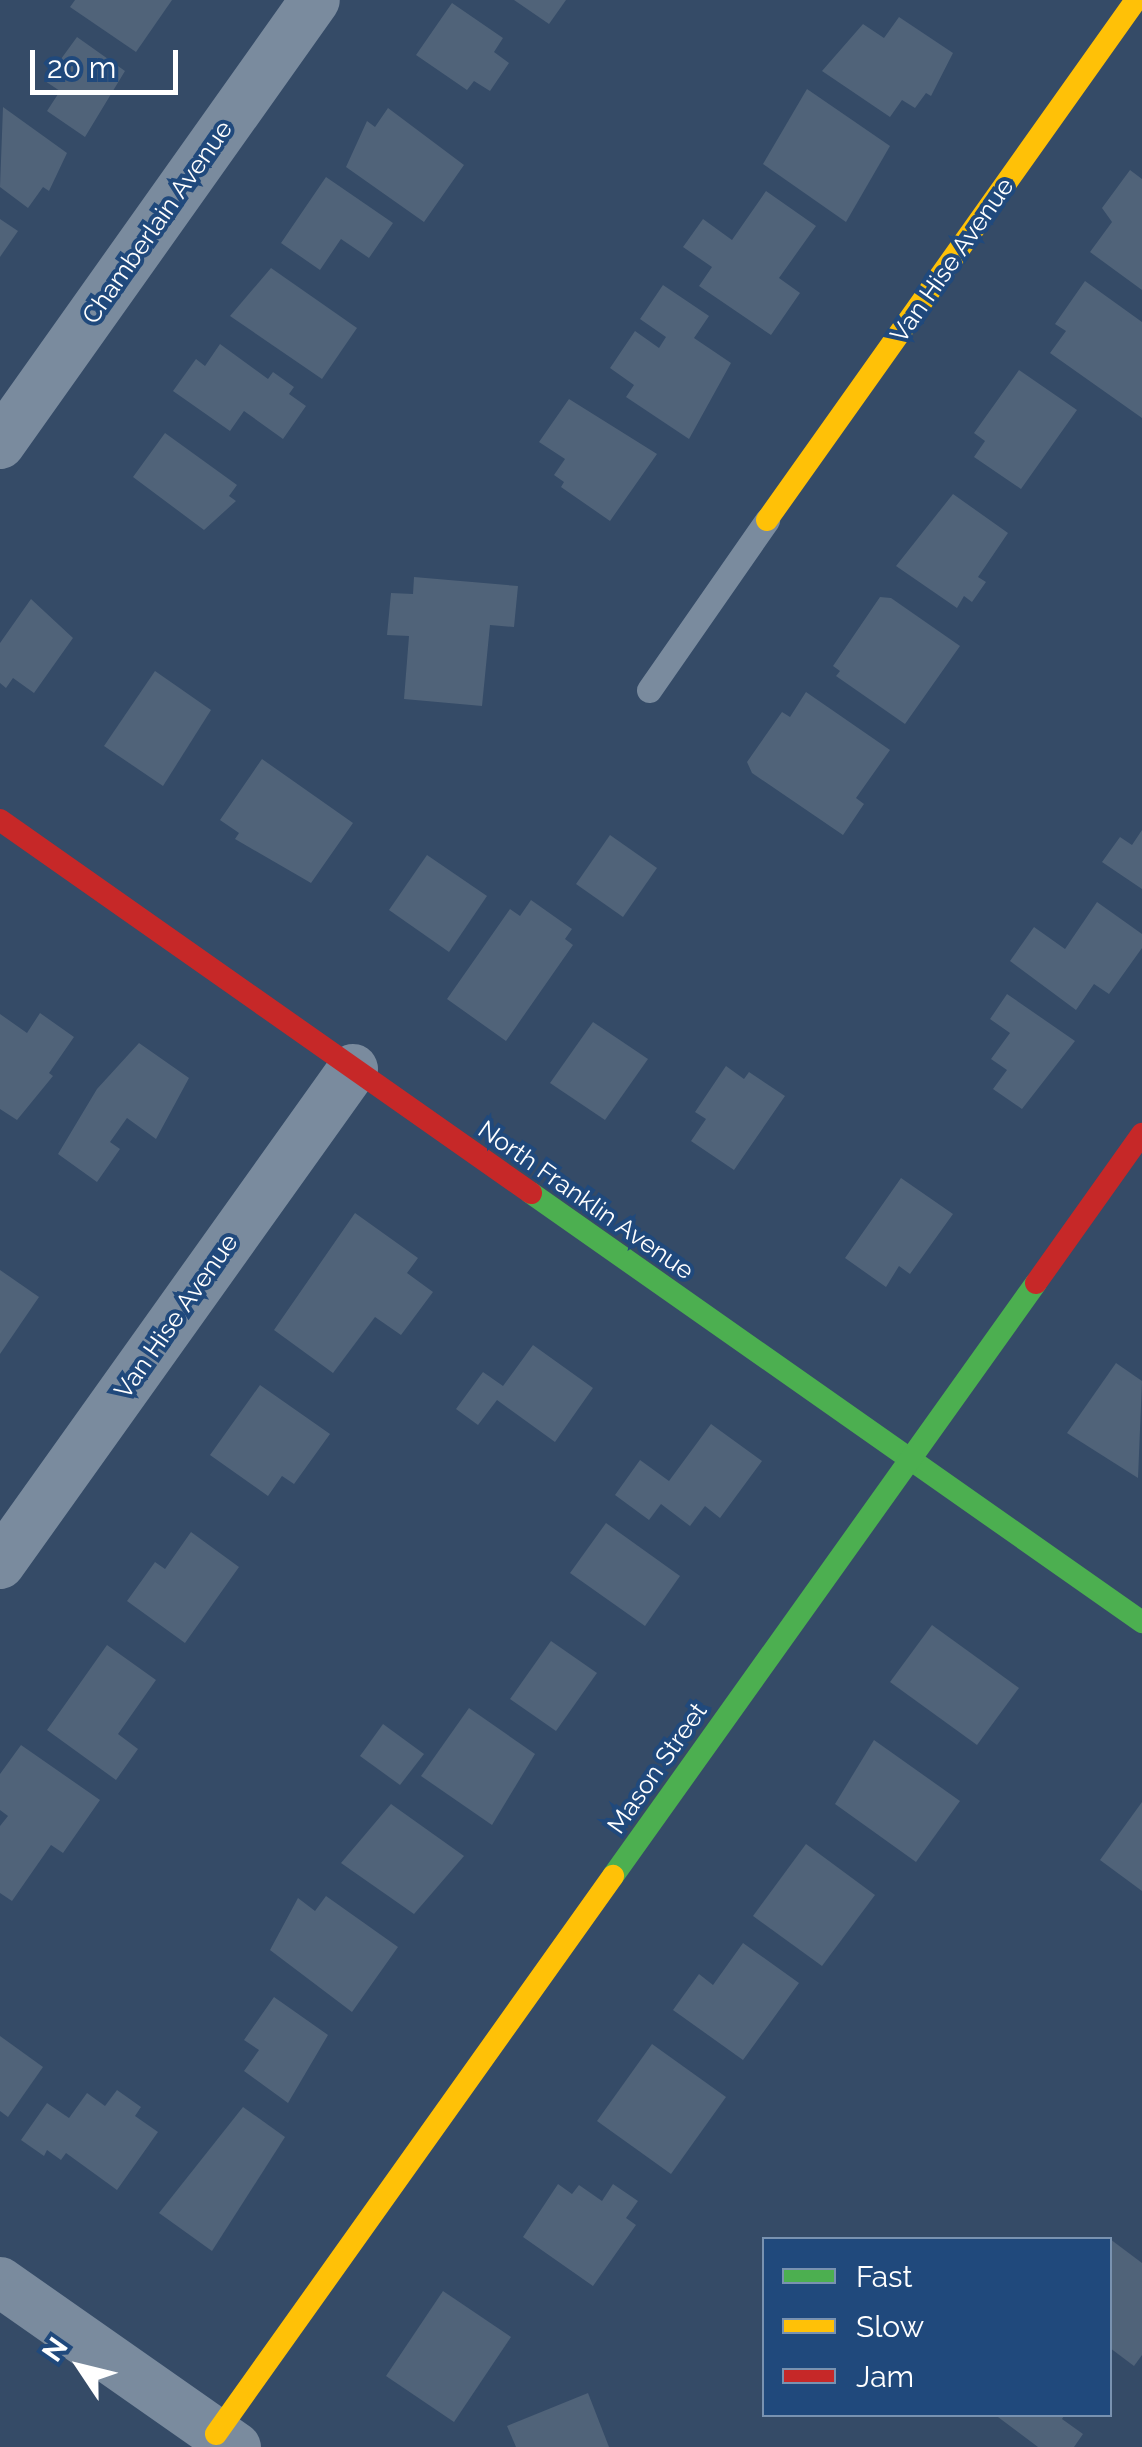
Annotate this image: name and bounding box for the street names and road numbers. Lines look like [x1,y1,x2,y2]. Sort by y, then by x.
street label: Chamberlain Avenue [75,114,239,330]
street label: Van Hise Avenue [884,172,1020,348]
street label: North Franklin Avenue [472,1114,700,1286]
street label: Van Hise Avenue [108,1228,244,1404]
street label: Mason Street [601,1697,713,1839]

